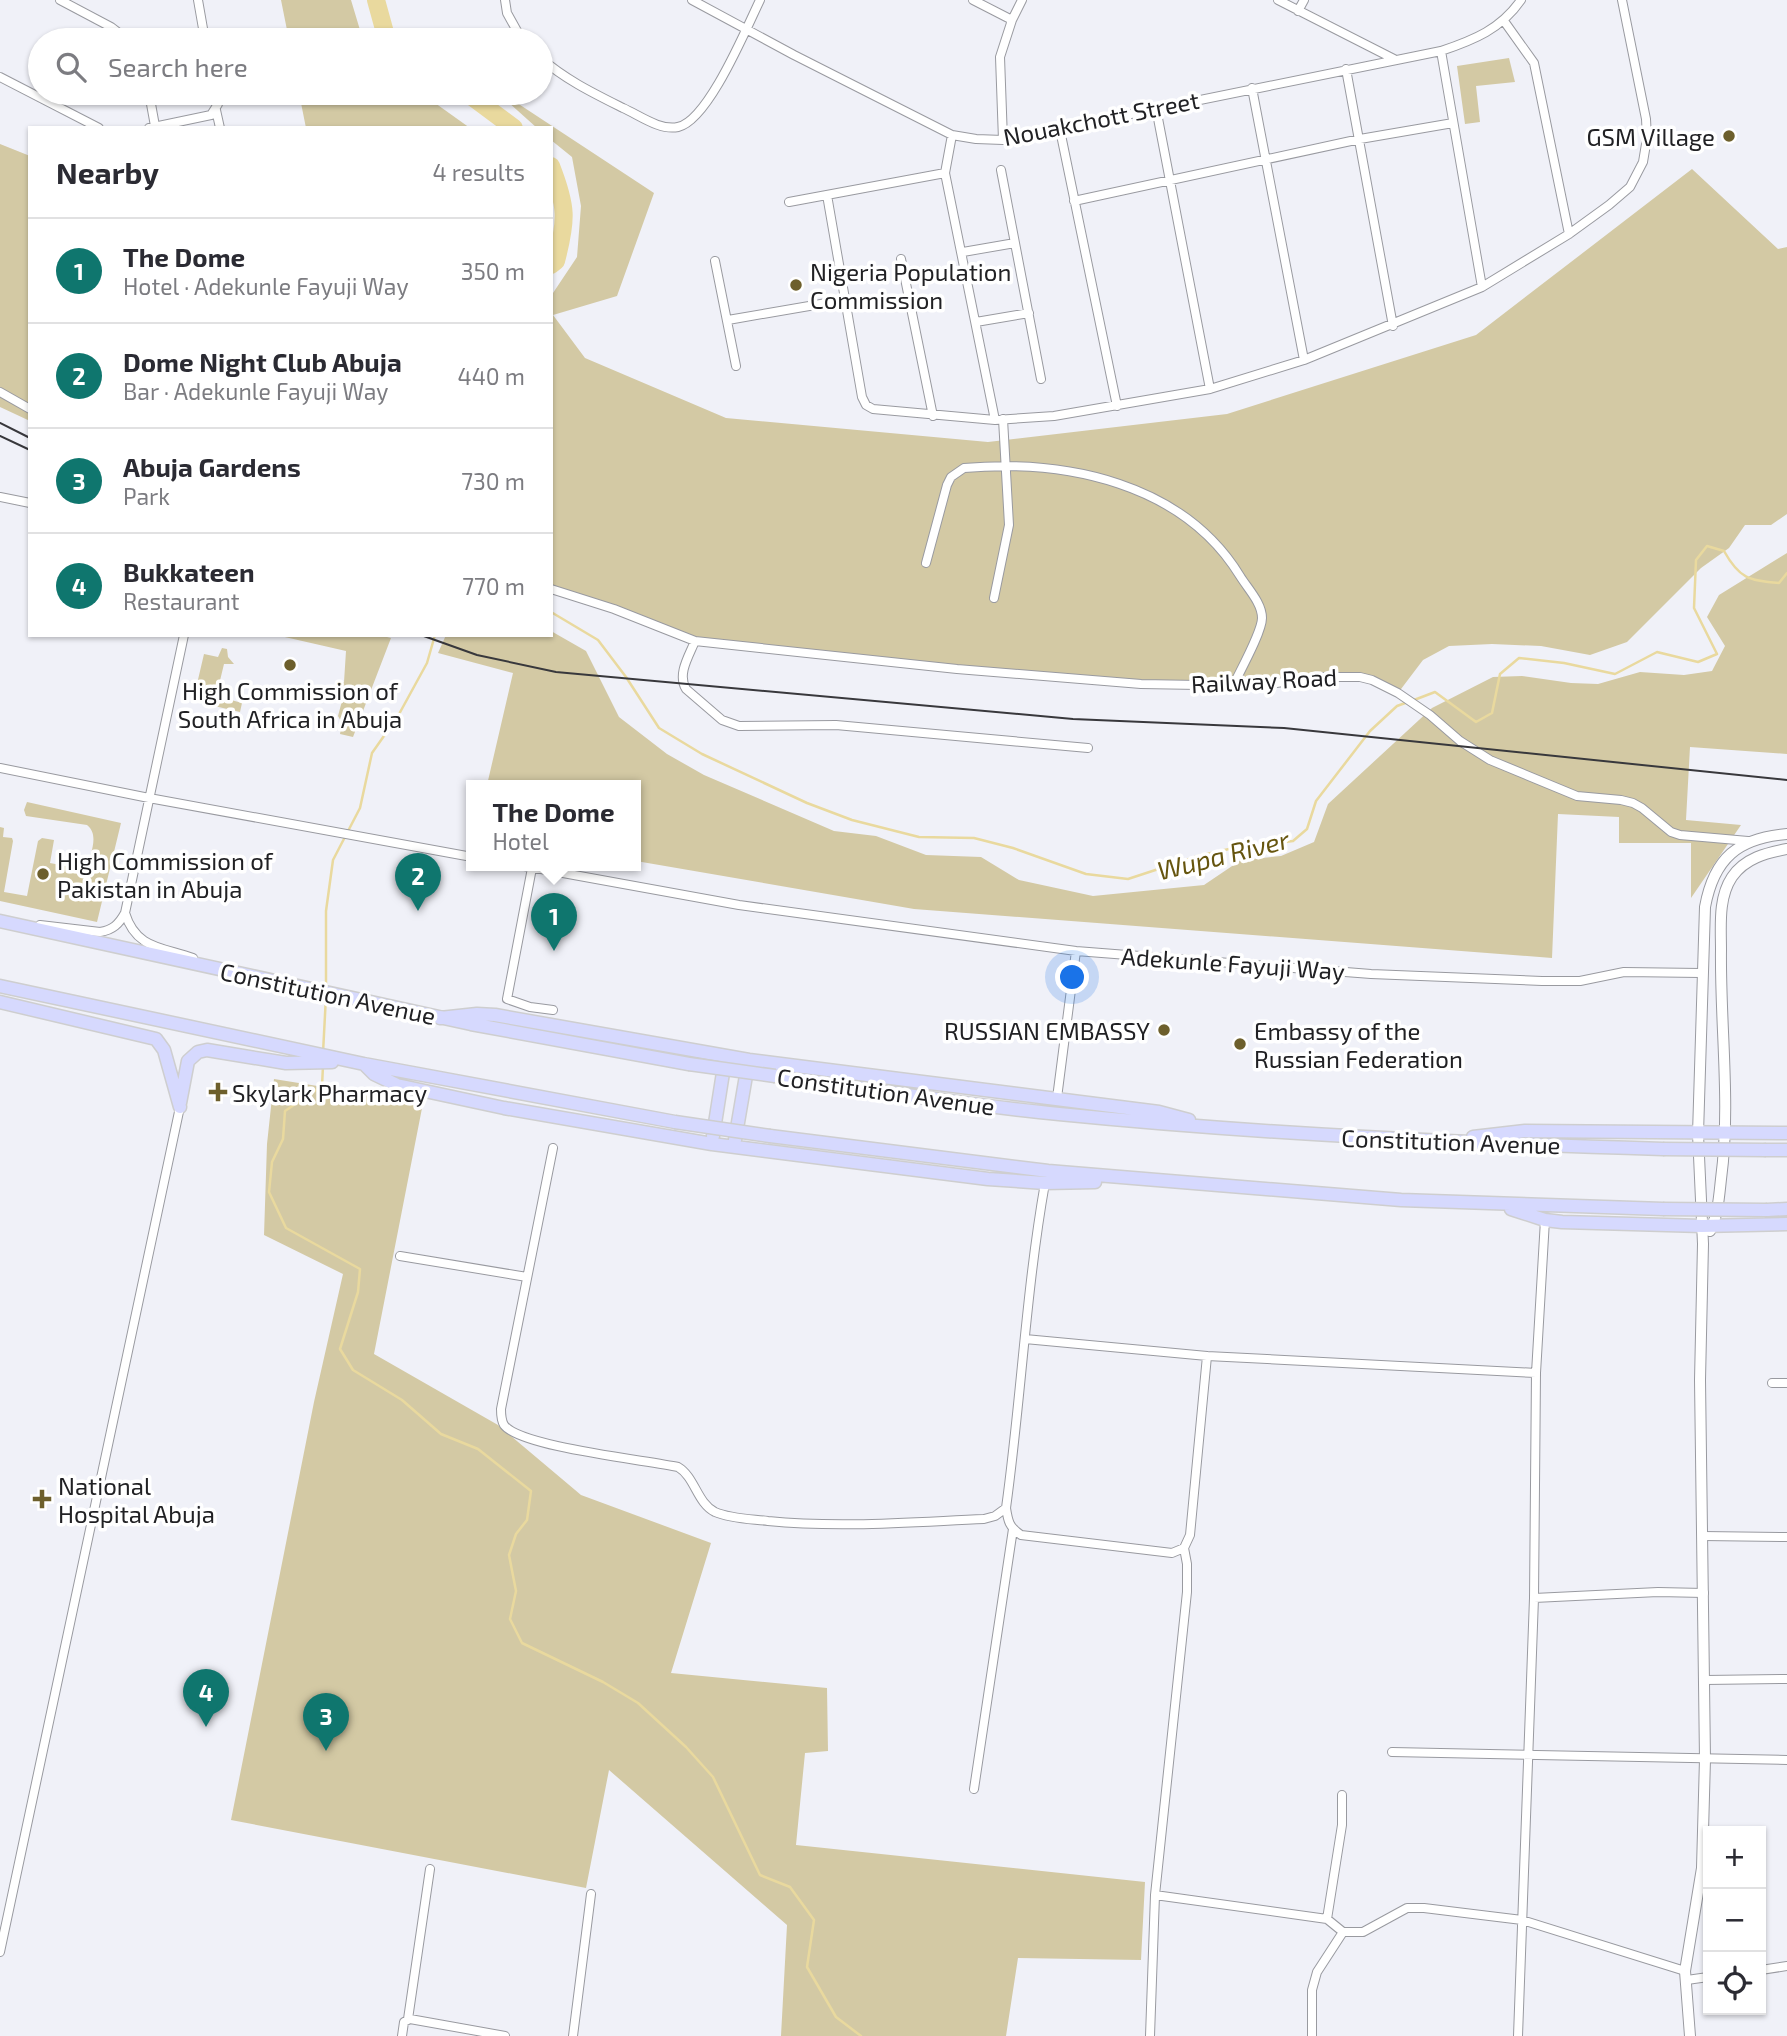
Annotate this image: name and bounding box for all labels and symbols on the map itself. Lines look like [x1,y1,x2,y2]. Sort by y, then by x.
street label: Nouakchott Street [1001,85,1201,151]
place label: GSM Village [1586,122,1715,151]
marker: GSM Village [1721,128,1737,144]
place label: Nigeria Population Commission [810,257,1011,314]
marker: Nigeria Population Commission [788,277,804,293]
marker: High Commission of South Africa in Abuja [282,657,298,673]
street label: Railway Road [1190,662,1338,698]
place label: High Commission of South Africa in Abuja [178,676,402,733]
water label: Wupa River [1154,822,1293,885]
place label: High Commission of Pakistan in Abuja [57,846,274,903]
pin: 2 [395,853,441,911]
marker: High Commission of Pakistan in Abuja [35,866,51,882]
pin: 1 [531,893,577,951]
street label: Adekunle Fayuji Way [1120,941,1346,985]
street label: Constitution Avenue [218,956,438,1030]
your location [1055,960,1089,994]
place label: RUSSIAN EMBASSY [944,1016,1150,1045]
place label: Embassy of the Russian Federation [1254,1016,1463,1073]
marker: RUSSIAN EMBASSY [1156,1022,1172,1038]
marker: Embassy of the Russian Federation [1232,1036,1248,1052]
street label: Constitution Avenue [775,1061,997,1121]
place label: Skylark Pharmacy [232,1078,427,1107]
marker: Skylark Pharmacy [210,1084,226,1100]
street label: Constitution Avenue [1341,1123,1561,1159]
place label: National Hospital Abuja [58,1471,215,1528]
marker: National Hospital Abuja [32,1489,52,1509]
pin: 4 [183,1669,229,1727]
pin: 3 [303,1693,349,1751]

